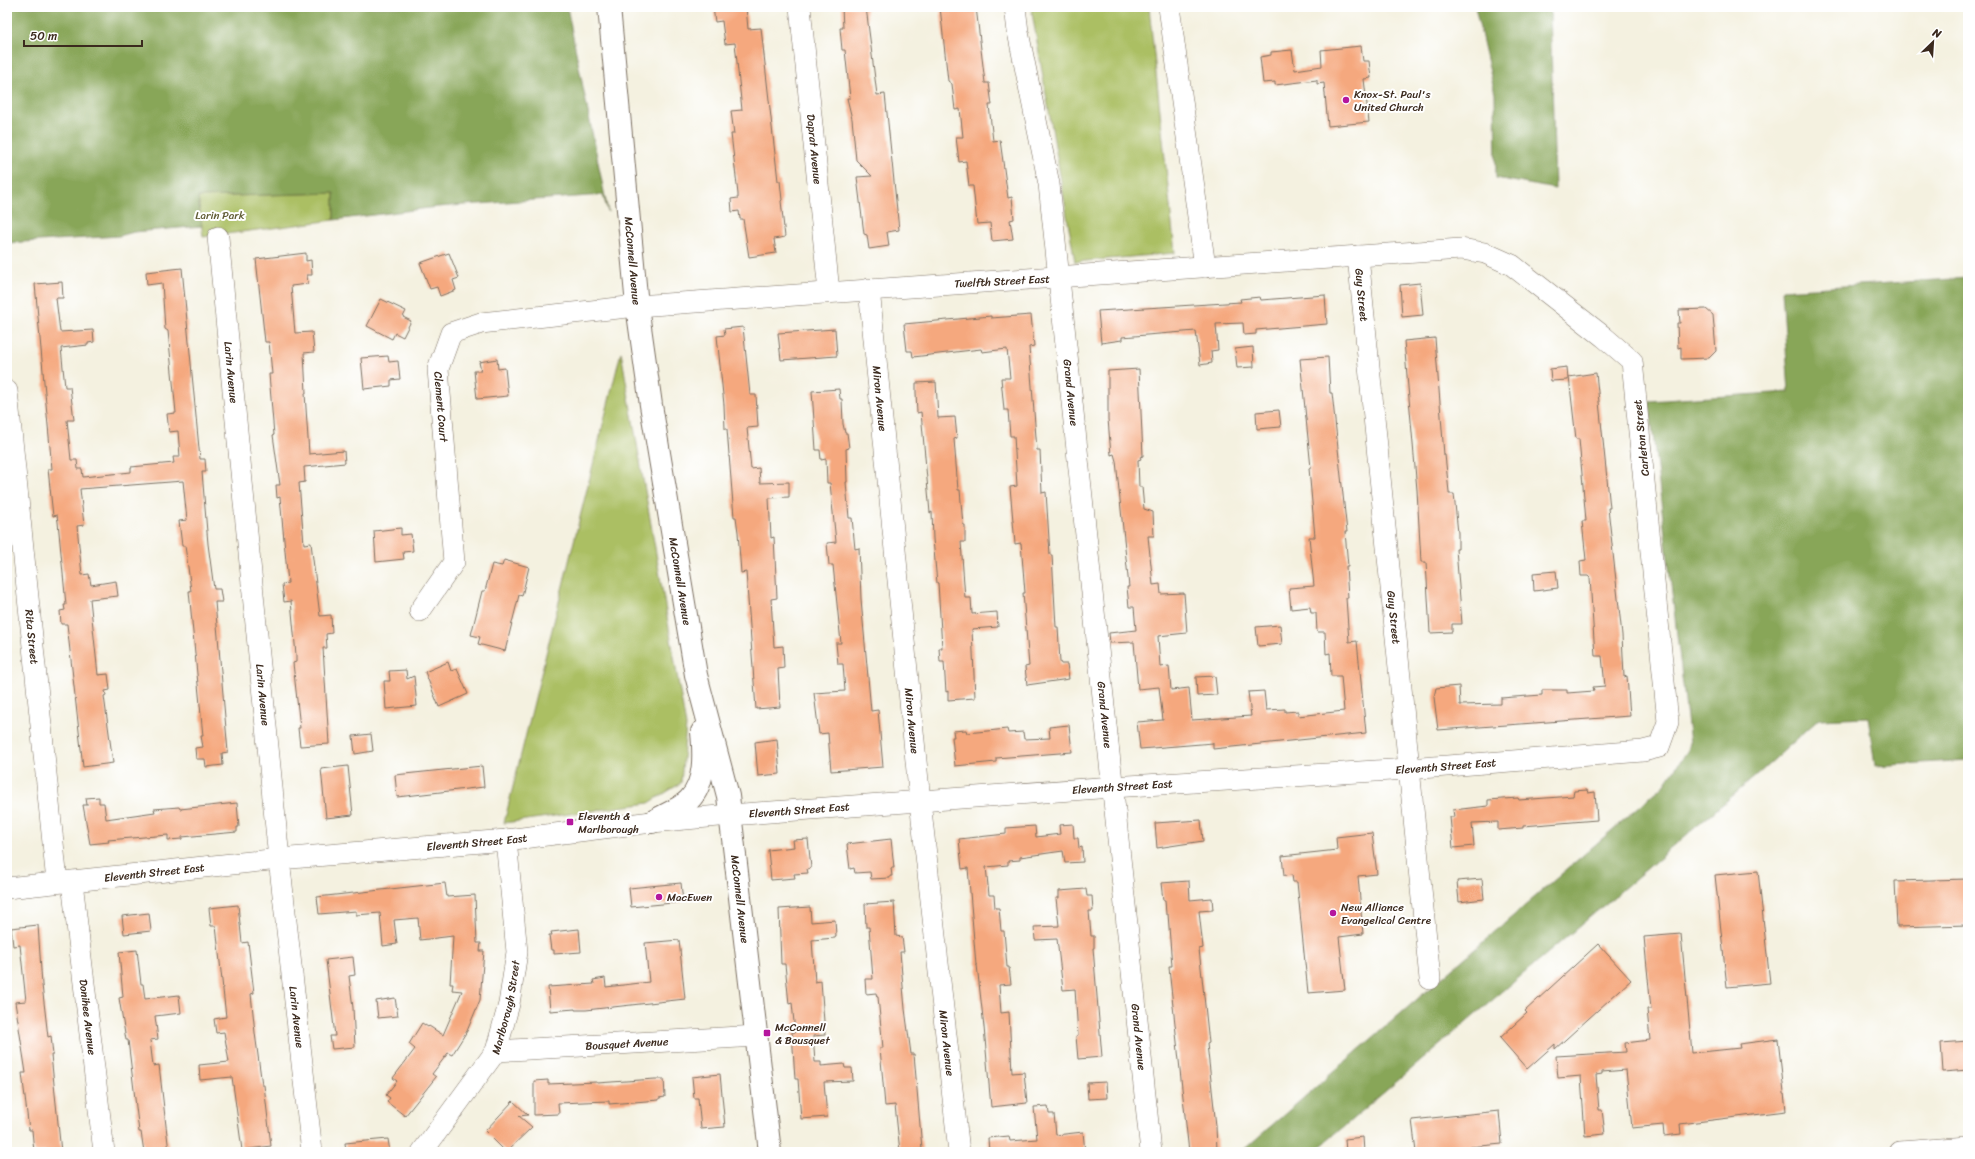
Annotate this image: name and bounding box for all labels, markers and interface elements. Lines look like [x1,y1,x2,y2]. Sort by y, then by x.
scale bar [24,22,142,48]
north arrow [1913,22,1953,62]
text: N [1929,23,1945,44]
text: 50 m [30,25,57,47]
place label: Knox-St. Paul's United Church [1354,85,1431,117]
marker: Knox-St. Paul's United Church [1341,95,1351,105]
street label: Daprat Avenue [801,113,827,186]
park label: Larin Park [195,206,245,225]
street label: McConnell Avenue [619,216,646,306]
street label: Guy Street [1349,267,1373,323]
street label: Twelfth Street East [954,269,1051,293]
street label: Larin Avenue [218,341,243,405]
street label: Grand Avenue [1058,358,1083,427]
street label: Miron Avenue [867,365,892,433]
street label: Clement Court [428,371,453,443]
street label: Carleton Street [1628,399,1655,477]
street label: McConnell Avenue [663,536,697,627]
street label: Guy Street [1381,590,1406,645]
street label: Rita Street [19,608,44,665]
street label: Larin Avenue [250,663,275,727]
street label: Grand Avenue [1091,680,1117,749]
street label: Miron Avenue [899,687,924,755]
street label: Eleventh Street East [1395,753,1497,780]
street label: Eleventh Street East [1071,774,1173,800]
street label: Eleventh Street East [748,797,850,824]
place label: Eleventh & Marlborough [578,807,639,839]
marker: Eleventh & Marlborough [565,817,575,827]
street label: Eleventh Street East [426,828,528,857]
street label: McConnell Avenue [725,854,754,945]
street label: Eleventh Street East [103,858,206,888]
place label: MacEwen [667,888,712,907]
marker: MacEwen [654,892,664,902]
place label: New Alliance Evangelical Centre [1341,898,1432,930]
marker: New Alliance Evangelical Centre [1328,908,1338,918]
street label: Marlborough Street [487,959,526,1057]
street label: Donihee Avenue [74,978,101,1056]
street label: Larin Avenue [283,985,309,1049]
street label: Grand Avenue [1125,1003,1151,1072]
street label: Miron Avenue [933,1009,960,1077]
place label: McConnell & Bousquet [775,1018,830,1050]
marker: McConnell & Bousquet [762,1028,772,1038]
street label: Bousquet Avenue [585,1032,669,1056]

